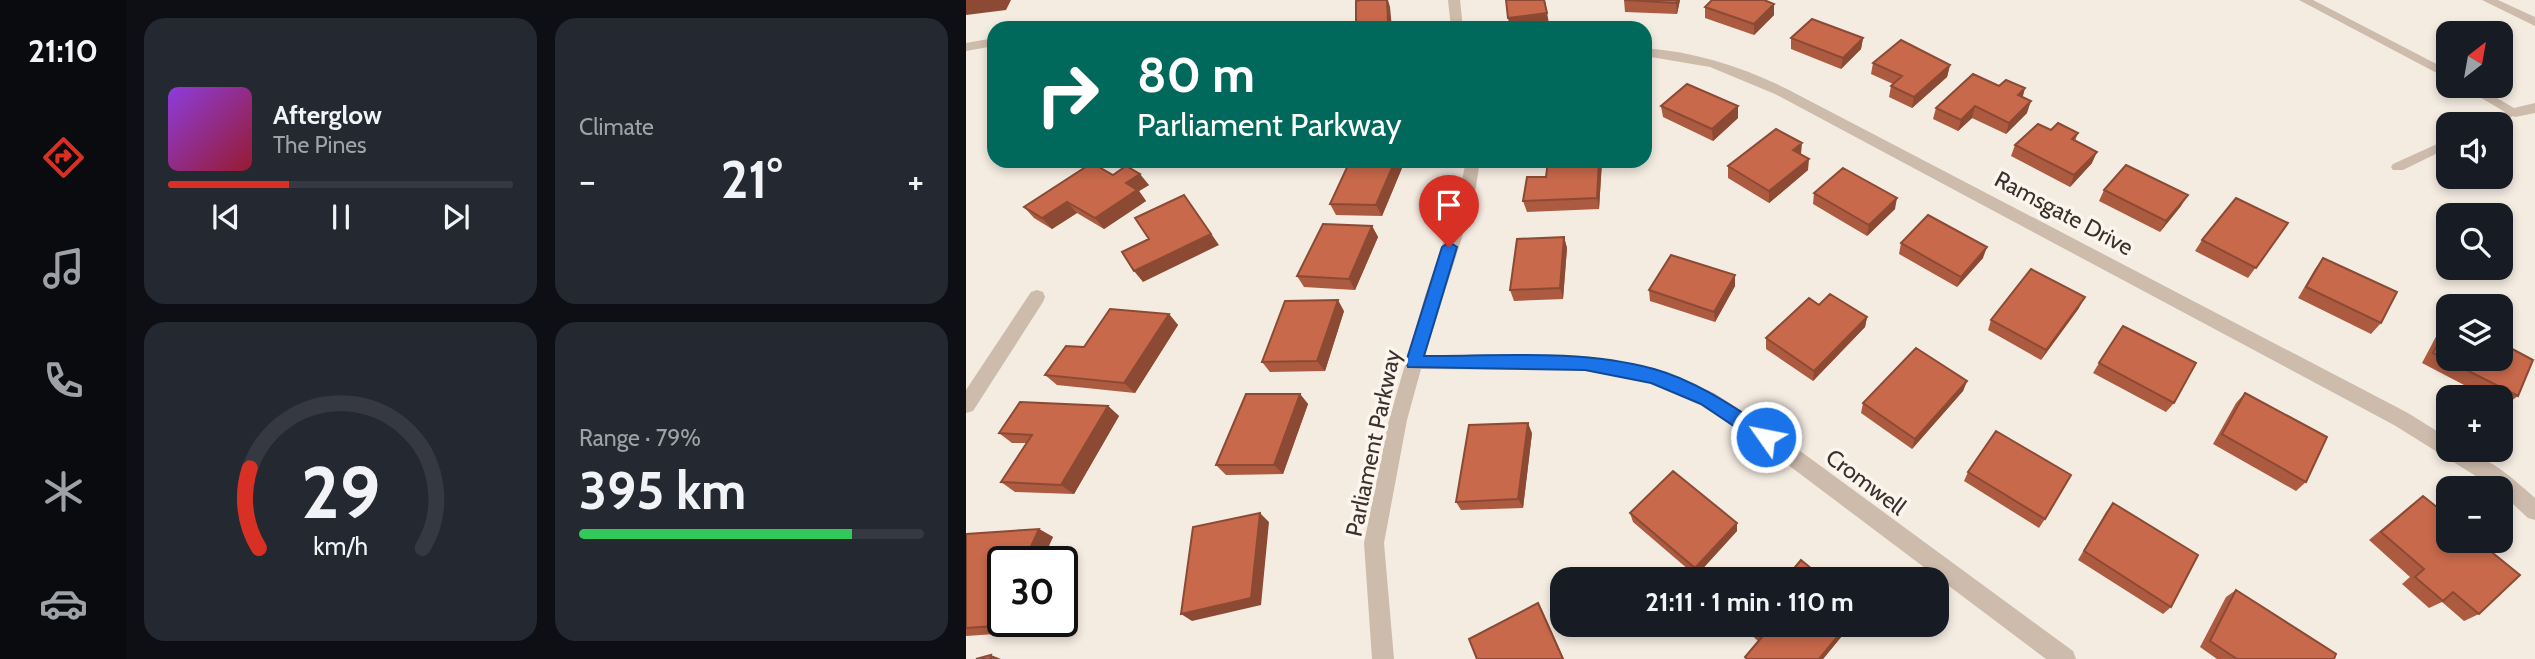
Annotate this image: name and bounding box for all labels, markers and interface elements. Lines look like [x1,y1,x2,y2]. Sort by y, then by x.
north arrow [2436,21,2513,98]
map controls [2436,21,2513,553]
text: 21:10 [28,31,98,70]
text: 80 m [1137,45,1255,104]
icon: right [1022,49,1113,140]
text: Afterglow [273,99,382,131]
text: Parliament Parkway [1137,105,1402,144]
button: sound [2436,112,2513,189]
text: Climate [579,113,654,141]
text: The Pines [273,131,367,159]
icon: directions [39,133,88,182]
text: 21° [721,148,782,211]
text: − [579,157,596,204]
text: + [907,157,924,204]
street label: Ramsgate Drive [1990,165,2138,261]
pin [1419,175,1479,247]
icon: arrive [1430,186,1468,224]
icon: previous [207,198,245,236]
icon: pause [322,198,360,236]
icon: next [437,198,475,236]
button: search [2436,203,2513,280]
icon: music [39,244,88,293]
button: layers [2436,294,2513,371]
street label: Parliament Parkway [1340,347,1407,539]
icon: phone [39,356,88,405]
button: + [2436,385,2513,462]
position arrow [1729,400,1803,474]
text: Range · 79% [579,424,701,452]
street label: Cromwell [1821,443,1912,521]
text: 29 [301,448,380,536]
text: 395 km [579,459,746,522]
icon: climate [39,467,88,516]
button: − [2436,476,2513,553]
text: km/h [313,530,368,560]
speed limit sign: 30 [987,546,1078,637]
icon: car [39,579,88,628]
text: 21:11 · 1 min · 110 m [1645,586,1854,618]

